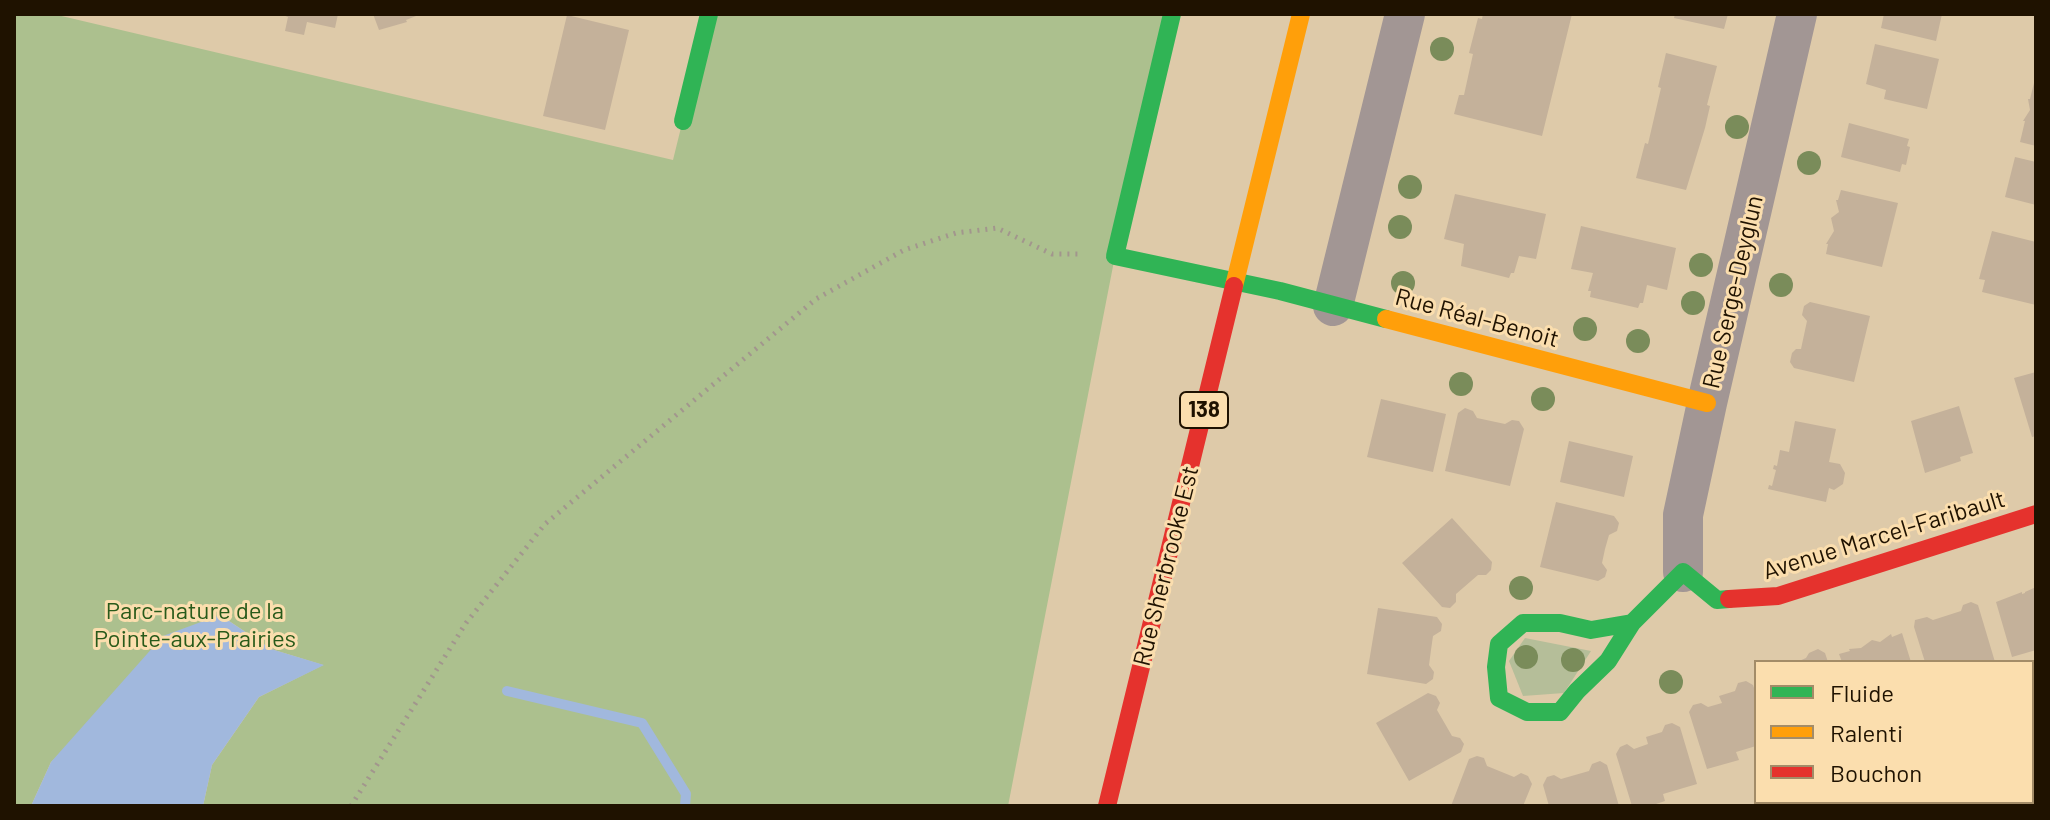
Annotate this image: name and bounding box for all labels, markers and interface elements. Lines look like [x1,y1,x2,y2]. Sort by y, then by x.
street label: Rue Serge-Deyglun [1697,193,1769,391]
street label: Rue Réal-Benoit [1392,282,1562,354]
road number: 138 [1180,392,1228,428]
street label: Rue Sherbrooke Est [1127,463,1205,669]
street label: Avenue Marcel-Faribault [1759,484,2009,586]
park label: Parc-nature de la Pointe-aux-Prairies [94,597,296,653]
legend [1754,660,2034,804]
text: Fluide [1830,678,1894,707]
text: Ralenti [1830,718,1903,747]
text: Bouchon [1830,758,1922,787]

